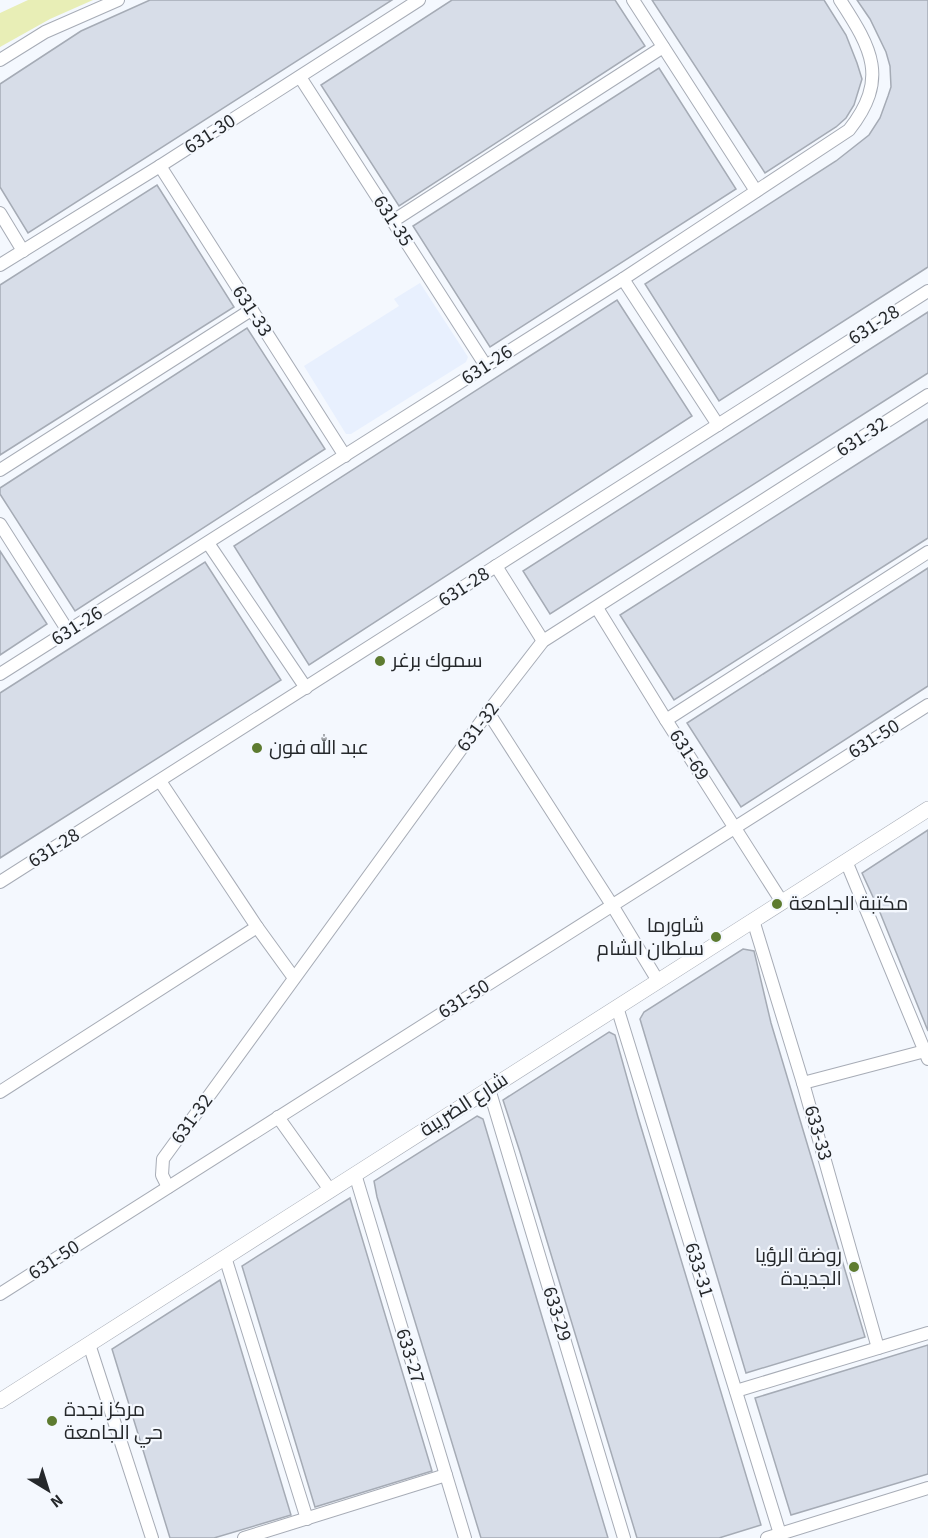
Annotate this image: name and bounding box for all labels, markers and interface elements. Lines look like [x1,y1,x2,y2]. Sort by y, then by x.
street label: 631-30 [179,107,241,161]
street label: 631-35 [366,190,420,252]
street label: 631-33 [225,280,279,342]
street label: 631-28 [843,298,905,352]
street label: 631-26 [456,338,518,392]
street label: 631-32 [831,410,893,464]
street label: 631-28 [433,560,495,614]
street label: 631-26 [46,599,108,653]
place label: سموك برغر [391,647,482,675]
marker: سموك برغر [373,654,387,668]
street label: 631-32 [450,696,506,758]
street label: 631-50 [843,712,905,766]
street label: 631-69 [662,724,716,786]
place label: عبد الله فون [269,734,369,762]
marker: عبد الله فون [250,741,264,755]
street label: 631-28 [23,821,85,875]
place label: مكتبة الجامعة [789,890,908,918]
marker: مكتبة الجامعة [770,897,784,911]
place label: شاورما سلطان الشام [597,912,704,963]
marker: شاورما سلطان الشام [709,930,723,944]
street label: 631-50 [433,972,495,1026]
street label: شارع الضريبة [414,1066,514,1144]
street label: 631-32 [164,1088,220,1150]
street label: 633-33 [797,1102,839,1164]
street label: 631-50 [23,1233,85,1287]
street label: 633-31 [677,1239,721,1301]
place label: روضة الرؤيا الجديدة [755,1242,842,1293]
marker: روضة الرؤيا الجديدة [847,1260,861,1274]
street label: 633-29 [535,1283,579,1345]
street label: 633-27 [388,1325,432,1387]
place label: مركز نجدة حي الجامعة [64,1396,163,1448]
marker: مركز نجدة حي الجامعة [45,1414,59,1428]
north arrow [18,1460,78,1520]
text: N [46,1489,68,1513]

